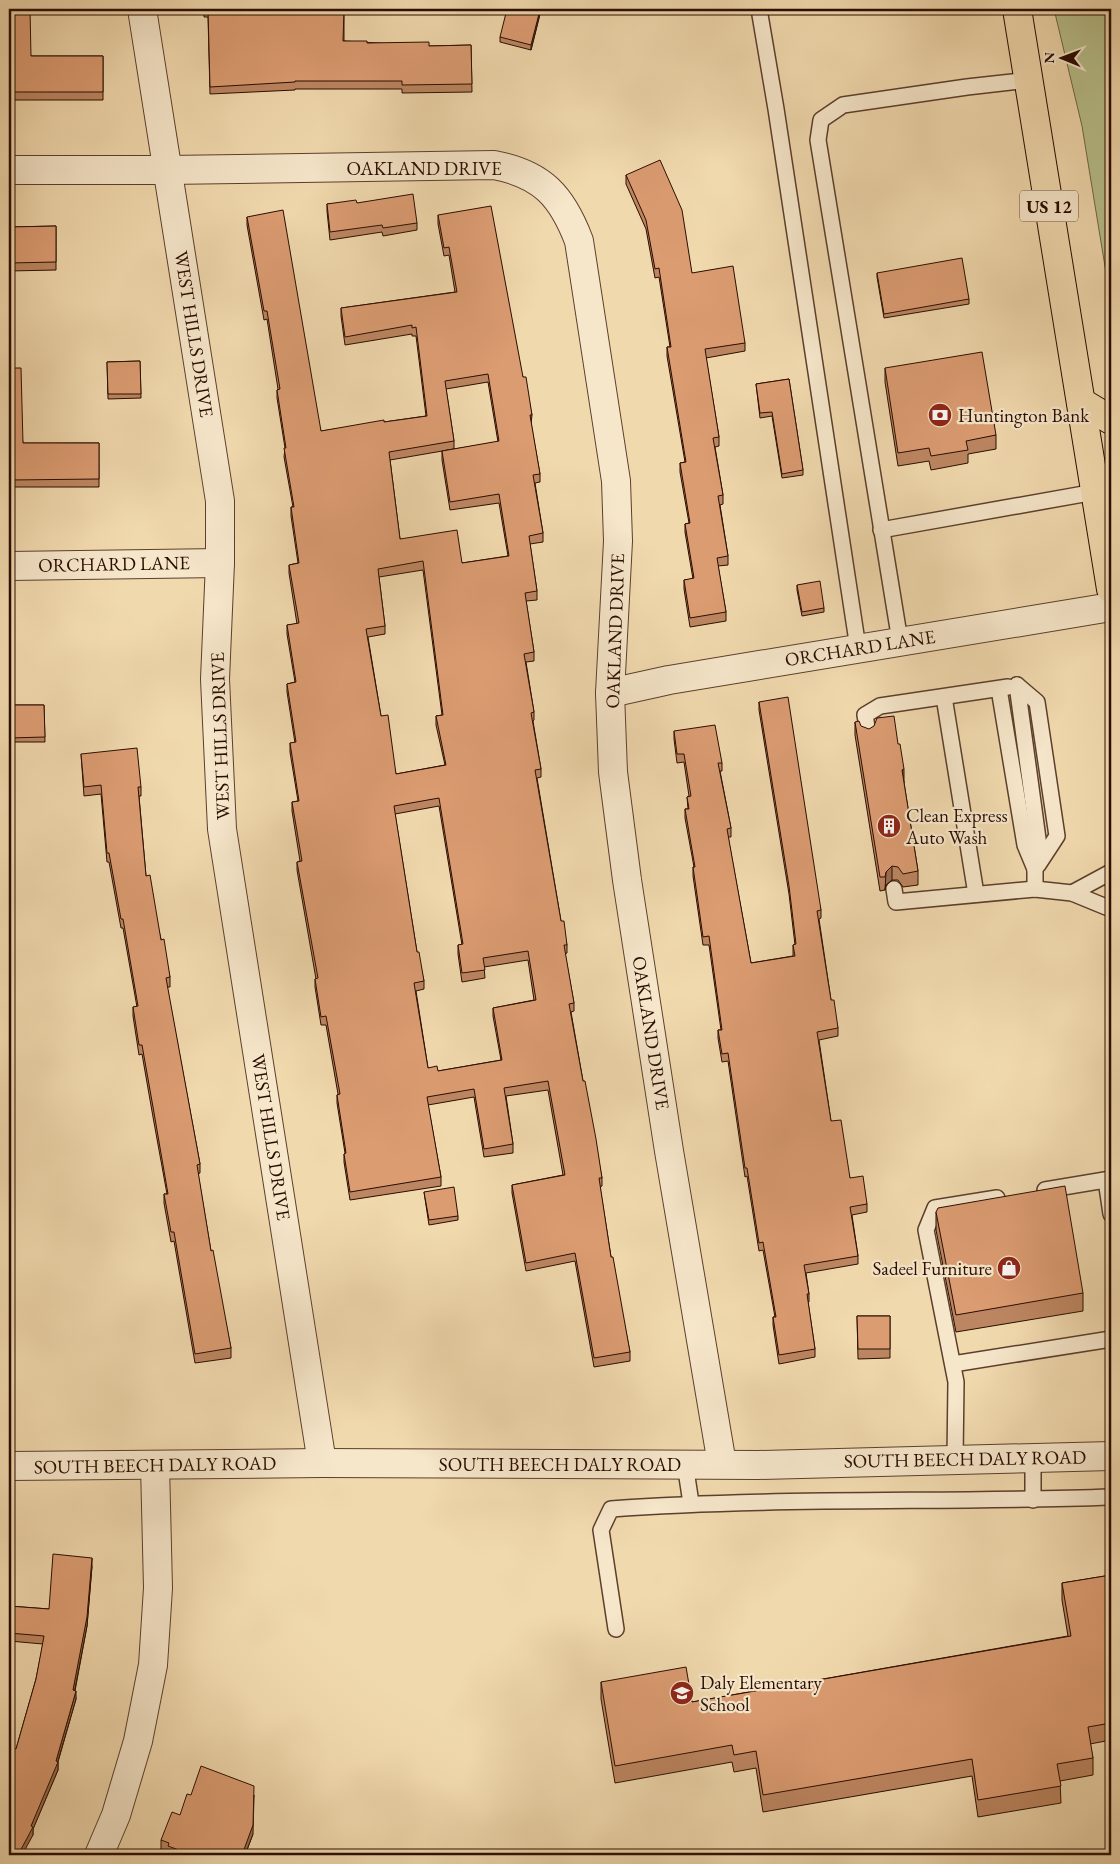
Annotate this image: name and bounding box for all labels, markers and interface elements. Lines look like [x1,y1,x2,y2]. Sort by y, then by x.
north arrow [1038,32,1088,82]
text: N [1040,51,1058,64]
street label: OAKLAND DRIVE [346,156,502,181]
road number: US 12 [1020,190,1078,222]
street label: WEST HILLS DRIVE [169,249,220,419]
bank icon: Huntington Bank [927,402,953,428]
place label: Huntington Bank [958,403,1090,428]
street label: ORCHARD LANE [38,550,190,578]
street label: OAKLAND DRIVE [600,553,630,709]
street label: ORCHARD LANE [783,624,937,672]
street label: WEST HILLS DRIVE [205,651,235,820]
place label: Clean Express Auto Wash [905,803,1008,850]
building icon: Clean Express Auto Wash [876,813,902,839]
street label: OAKLAND DRIVE [627,954,676,1112]
street label: WEST HILLS DRIVE [246,1052,297,1222]
shop icon: Sadeel Furniture [996,1255,1022,1281]
place label: Sadeel Furniture [872,1256,992,1281]
street label: SOUTH BEECH DALY ROAD [844,1444,1086,1474]
street label: SOUTH BEECH DALY ROAD [34,1450,276,1480]
street label: SOUTH BEECH DALY ROAD [439,1452,681,1477]
place label: Daly Elementary School [700,1670,822,1717]
school or university icon: Daly Elementary School [669,1680,695,1706]

